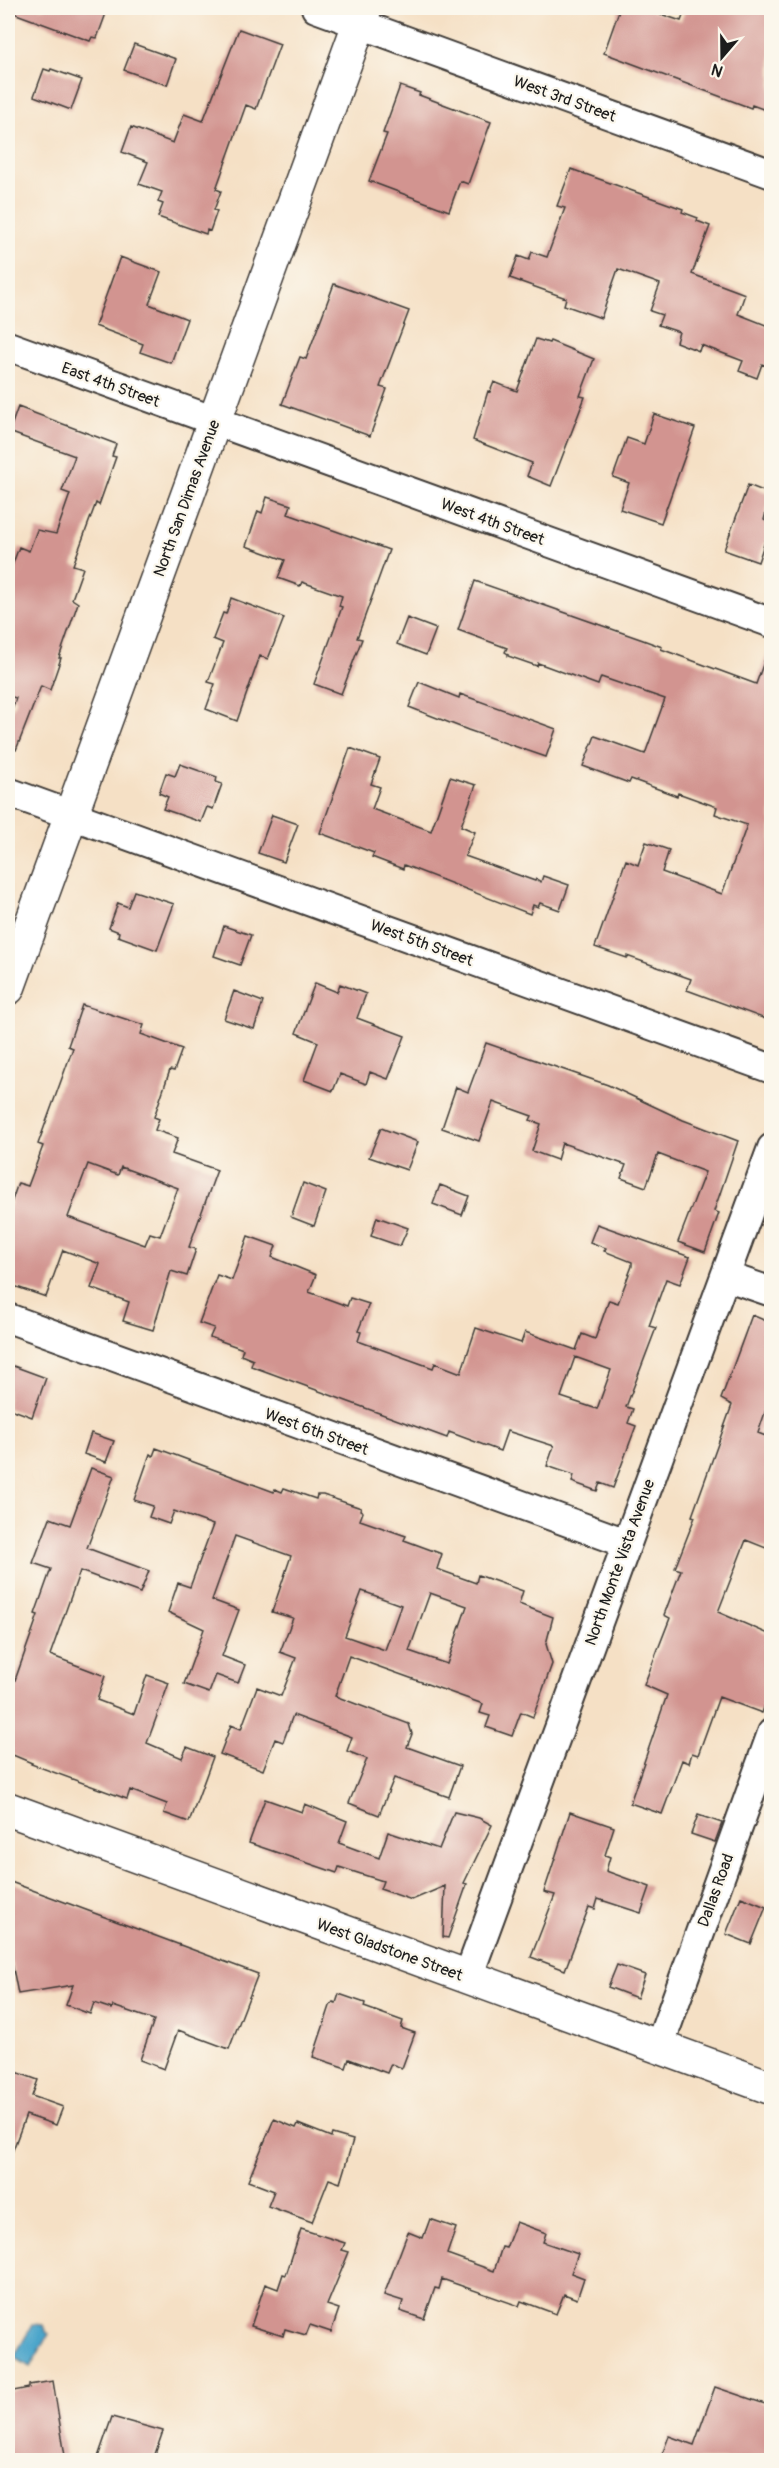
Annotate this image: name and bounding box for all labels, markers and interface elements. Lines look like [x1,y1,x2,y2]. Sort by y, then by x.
north arrow [692,27,752,87]
text: N [709,59,726,81]
street label: West 3rd Street [511,71,619,127]
street label: East 4th Street [59,358,163,412]
street label: North San Dimas Avenue [149,417,225,579]
street label: West 4th Street [438,494,548,550]
street label: West 5th Street [367,915,476,971]
street label: West 6th Street [262,1404,372,1460]
street label: North Monte Vista Avenue [581,1476,659,1648]
street label: Dallas Road [693,1851,738,1930]
street label: West Gladstone Street [314,1914,466,1986]

